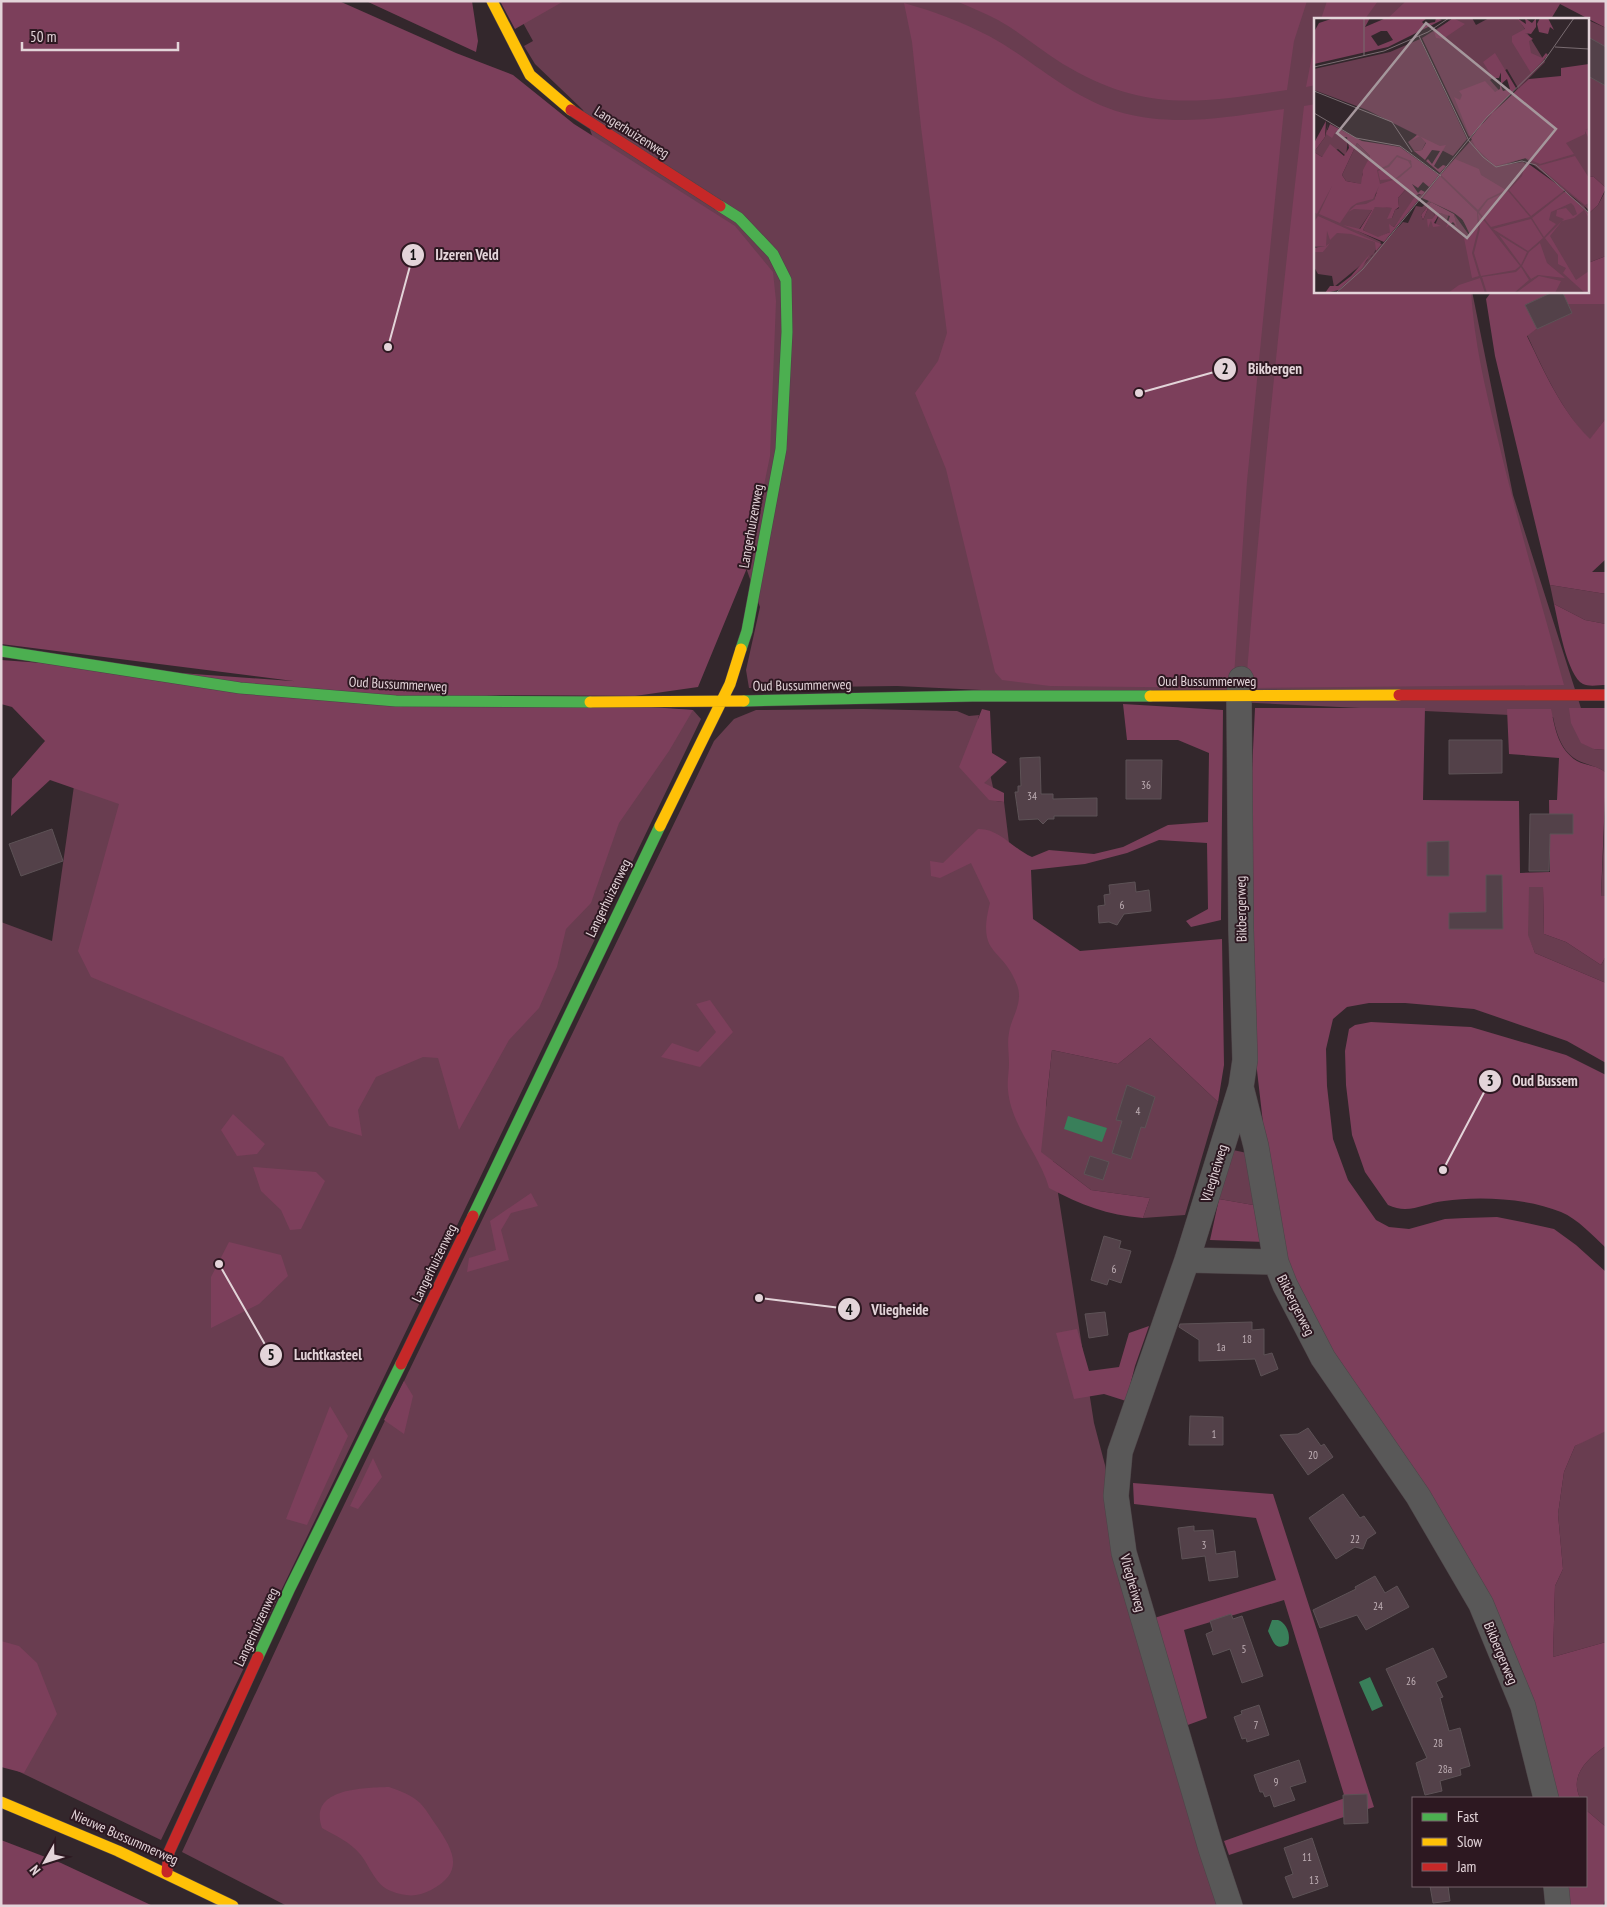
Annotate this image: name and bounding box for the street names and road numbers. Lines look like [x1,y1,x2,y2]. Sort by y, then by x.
street label: Langerhuizenweg [591,102,673,162]
street label: Langerhuizenweg [735,483,767,569]
street label: Oud Bussummerweg [348,672,448,696]
street label: Oud Bussummerweg [1158,672,1256,690]
street label: Oud Bussummerweg [752,675,852,695]
street label: Langerhuizenweg [581,856,635,940]
street label: Bikbergerweg [1231,876,1251,942]
street label: Vliegheiweg [1196,1142,1231,1205]
street label: Langerhuizenweg [407,1221,461,1305]
street label: Bikbergerweg [1273,1271,1319,1339]
street label: Vliegheiweg [1116,1551,1150,1614]
street label: Langerhuizenweg [230,1585,282,1669]
street label: Bikbergerweg [1480,1619,1522,1687]
street label: Nieuwe Bussummerweg [69,1805,181,1869]

